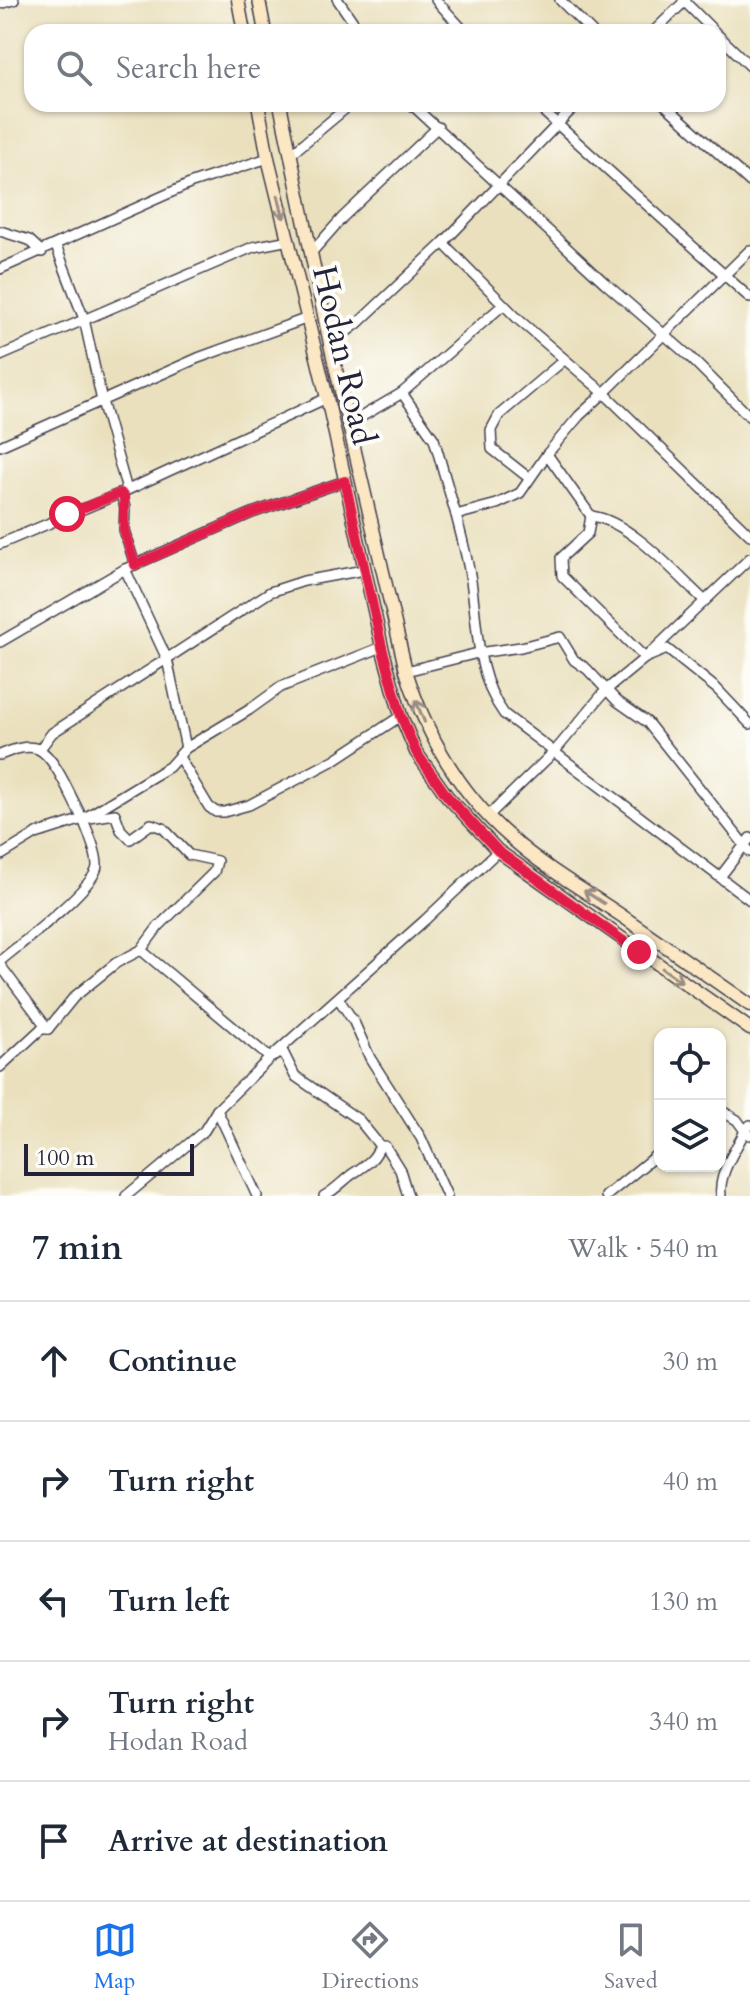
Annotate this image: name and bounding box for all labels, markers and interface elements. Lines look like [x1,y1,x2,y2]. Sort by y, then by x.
search box [24,24,726,112]
icon: search [52,46,96,90]
text: Search here [116,48,261,89]
one-way arrow [274,194,289,220]
street label: Hodan Road [301,261,387,449]
route start [49,496,85,532]
one-way arrow [411,699,426,724]
one-way arrow [583,889,605,906]
route end [621,934,657,970]
one-way arrow [660,967,682,983]
map controls [654,1028,726,1172]
button: locate [654,1028,726,1100]
button: layers [654,1100,726,1172]
scale bar [24,1140,194,1176]
text: 100 m [36,1143,94,1173]
text: 7 min [32,1225,123,1271]
text: Walk · 540 m [568,1231,718,1266]
icon: ahead [32,1339,76,1383]
text: Continue [108,1341,237,1382]
text: 30 m [662,1344,718,1379]
icon: right [32,1459,76,1503]
text: Turn right [108,1461,254,1502]
text: 40 m [662,1464,718,1499]
icon: left [32,1579,76,1623]
text: Turn left [108,1581,230,1622]
text: 130 m [649,1584,718,1619]
text: Turn right [108,1683,254,1724]
icon: right [32,1699,76,1743]
text: 340 m [649,1704,718,1739]
text: Hodan Road [108,1724,248,1759]
icon: arrive [32,1819,76,1863]
text: Arrive at destination [108,1821,388,1862]
tab: Map [93,1918,137,1996]
tab: Directions [322,1918,419,1996]
tab: Saved [604,1918,657,1996]

